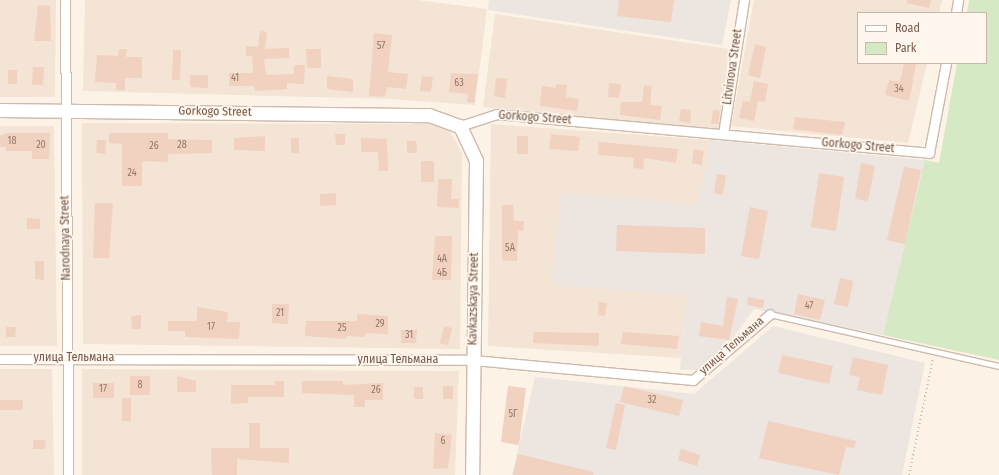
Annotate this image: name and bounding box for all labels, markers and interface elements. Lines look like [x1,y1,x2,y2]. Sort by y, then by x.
legend [857,12,987,64]
text: Road [895,21,920,35]
street label: Litvinova Street [721,28,745,106]
house number: 57 [377,41,385,53]
text: Park [895,41,916,55]
house number: 41 [231,73,239,85]
house number: 63 [454,78,464,90]
house number: 34 [894,84,904,96]
street label: Gorkogo Street [178,104,252,120]
street label: Gorkogo Street [498,108,572,128]
house number: 18 [8,136,16,148]
street label: Gorkogo Street [821,136,895,156]
house number: 20 [36,140,46,152]
house number: 28 [177,140,187,152]
house number: 26 [149,141,159,153]
house number: 24 [127,168,137,180]
street label: Narodnaya Street [58,195,74,281]
house number: 5А [505,243,515,255]
street label: Kavkazskaya Street [466,252,482,346]
house number: 4А [437,254,447,266]
house number: 4Б [437,268,447,280]
house number: 47 [805,301,813,313]
house number: 21 [276,308,284,320]
street label: улица Тельмана [697,314,767,378]
house number: 29 [375,319,385,331]
house number: 17 [207,322,215,334]
house number: 25 [338,323,346,335]
house number: 31 [405,330,413,342]
street label: улица Тельмана [34,351,114,365]
street label: улица Тельмана [358,353,438,367]
house number: 8 [138,380,142,392]
house number: 17 [99,384,107,396]
house number: 26 [371,385,381,397]
house number: 32 [648,395,656,407]
house number: 5Г [508,409,518,421]
house number: 6 [441,436,445,448]

